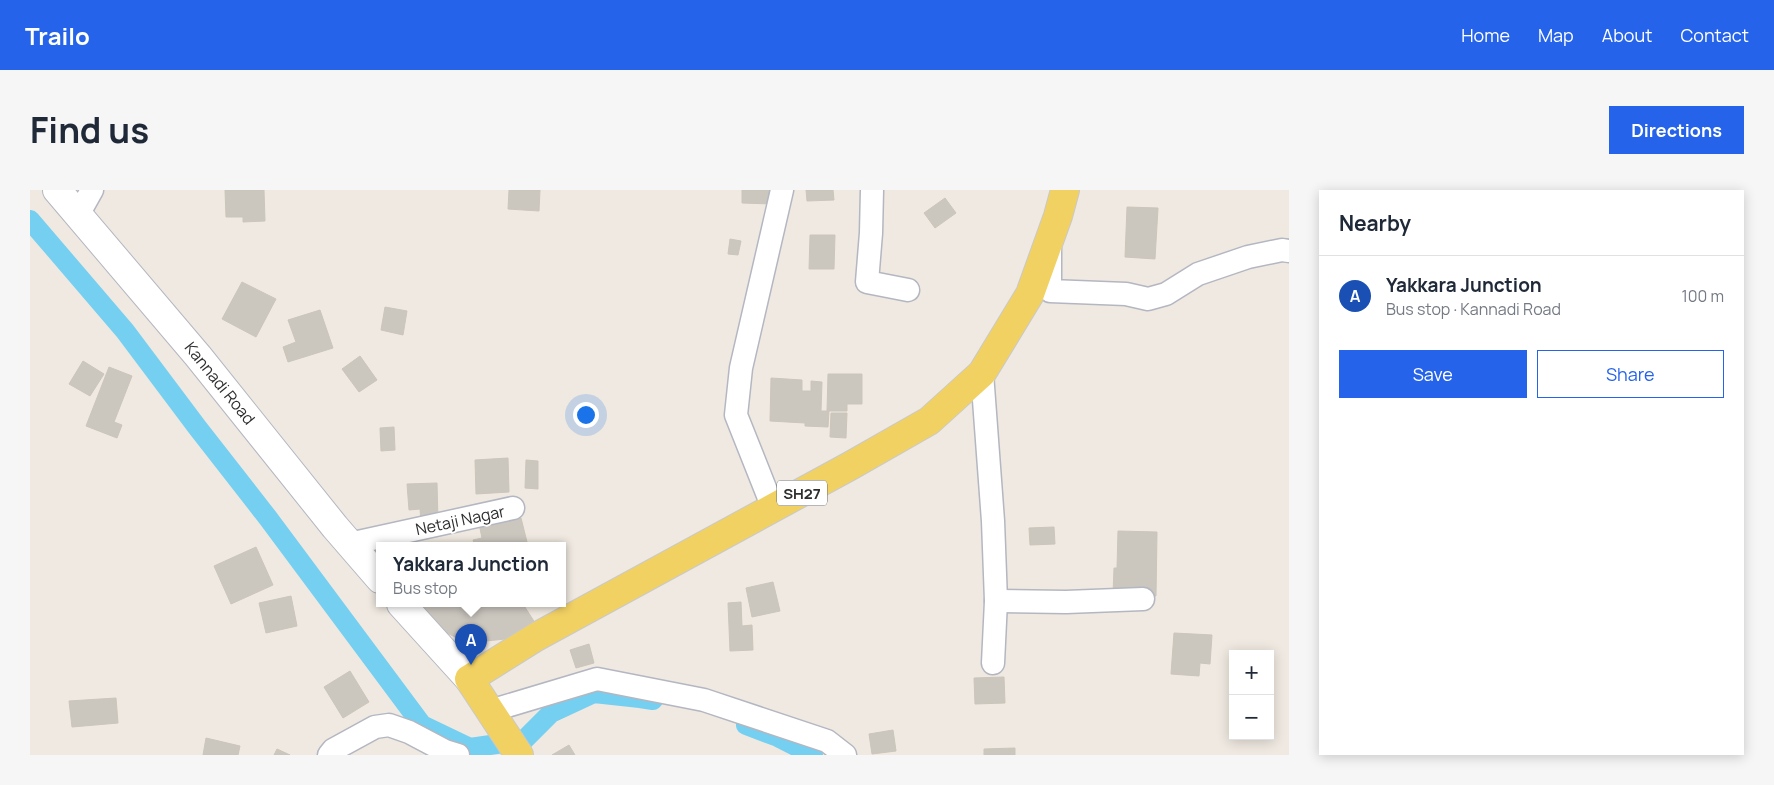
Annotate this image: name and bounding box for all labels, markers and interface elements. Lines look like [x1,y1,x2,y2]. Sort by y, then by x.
text: Trailo [25,19,90,52]
text: Home [1461,23,1510,47]
text: Map [1538,23,1574,47]
text: About [1602,23,1652,47]
text: Contact [1680,23,1749,47]
text: Find us [30,106,149,154]
button: Directions [1609,106,1744,154]
text: Nearby [1339,209,1411,237]
text: Yakkara Junction [1386,272,1542,298]
text: A [1350,285,1360,307]
text: 100 m [1681,285,1724,307]
text: Bus stop · Kannadi Road [1386,298,1561,320]
street label: Kannadi Road [180,337,260,429]
button: Save [1339,350,1527,398]
button: Share [1537,350,1724,398]
your location [573,402,599,428]
road number: SH27 [777,480,827,506]
street label: Netaji Nagar [413,500,507,540]
popup [376,542,566,607]
text: Yakkara Junction [393,551,549,577]
text: Bus stop [393,577,457,599]
pin: A [455,624,487,665]
map controls [1229,650,1274,740]
button: + [1229,650,1274,695]
button: − [1229,695,1274,740]

